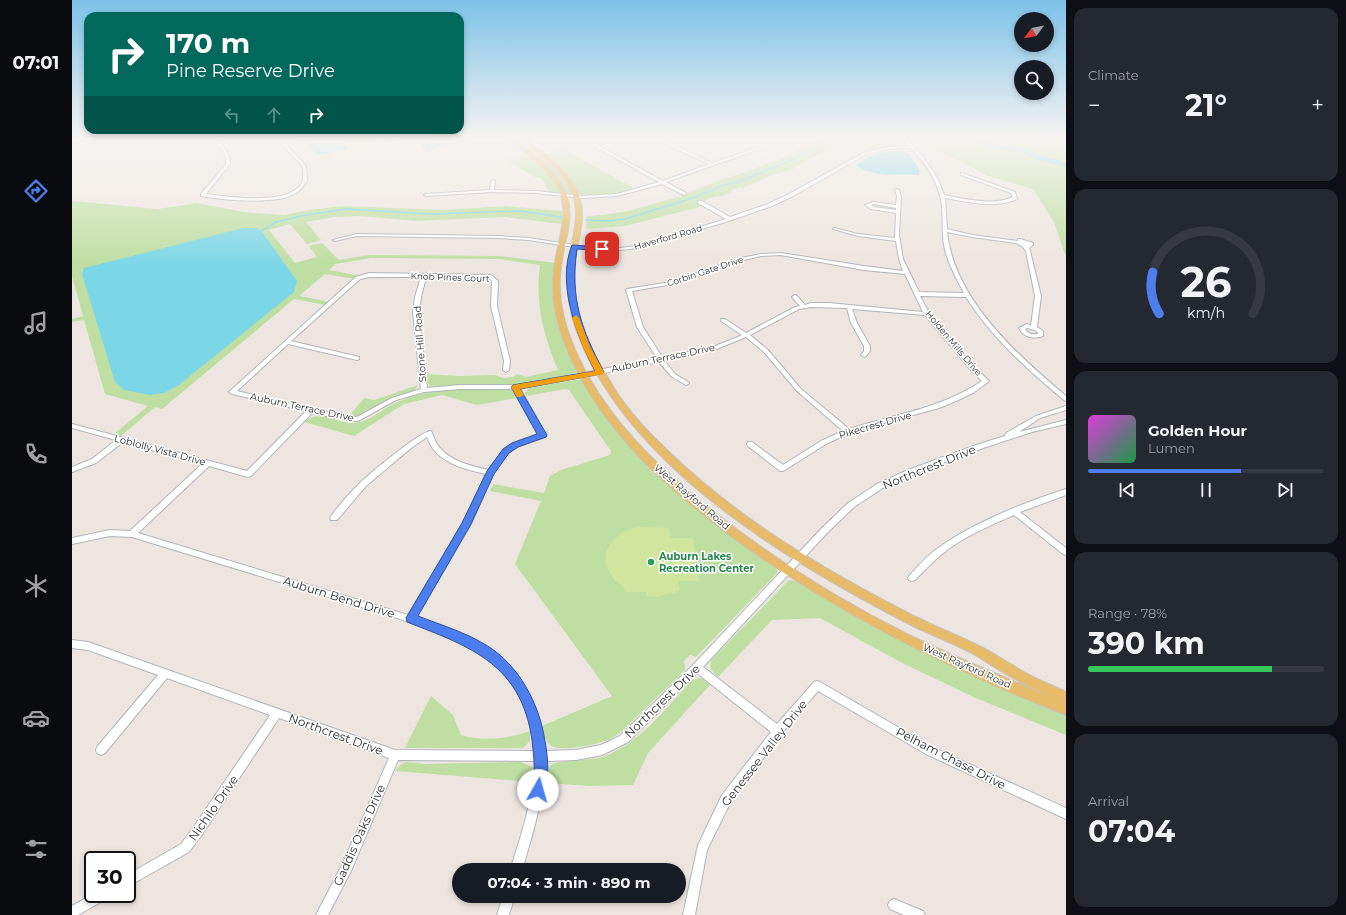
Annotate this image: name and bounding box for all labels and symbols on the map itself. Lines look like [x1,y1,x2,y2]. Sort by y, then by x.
north arrow [1014,12,1054,52]
street label: Haverford Road [633,222,703,252]
pin [585,232,619,266]
street label: Corbin Gate Drive [666,253,745,289]
street label: Knob Pines Court [410,270,490,284]
street label: Stone Hill Road [411,305,429,383]
street label: Holden Mills Drive [924,308,985,378]
street label: Auburn Terrace Drive [610,341,716,375]
street label: Auburn Terrace Drive [249,390,355,424]
street label: Pikecrest Drive [837,408,913,442]
street label: Loblolly Vista Drive [113,432,207,468]
street label: Northcrest Drive [880,441,978,493]
street label: West Rayford Road [651,461,733,533]
place label: Auburn Lakes Recreation Center [658,550,755,575]
marker: Auburn Lakes Recreation Center [646,557,656,567]
street label: Auburn Bend Drive [281,573,397,621]
street label: West Rayford Road [921,641,1013,691]
street label: Northcrest Drive [621,661,703,741]
street label: Genessee Valley Drive [718,697,810,809]
street label: Northcrest Drive [287,710,385,758]
street label: Pelham Chase Drive [894,724,1008,792]
position arrow [517,769,559,811]
street label: Nichilo Drive [185,772,241,844]
street label: Gaddis Oaks Drive [330,782,388,888]
speed limit sign: 30 [84,851,136,903]

